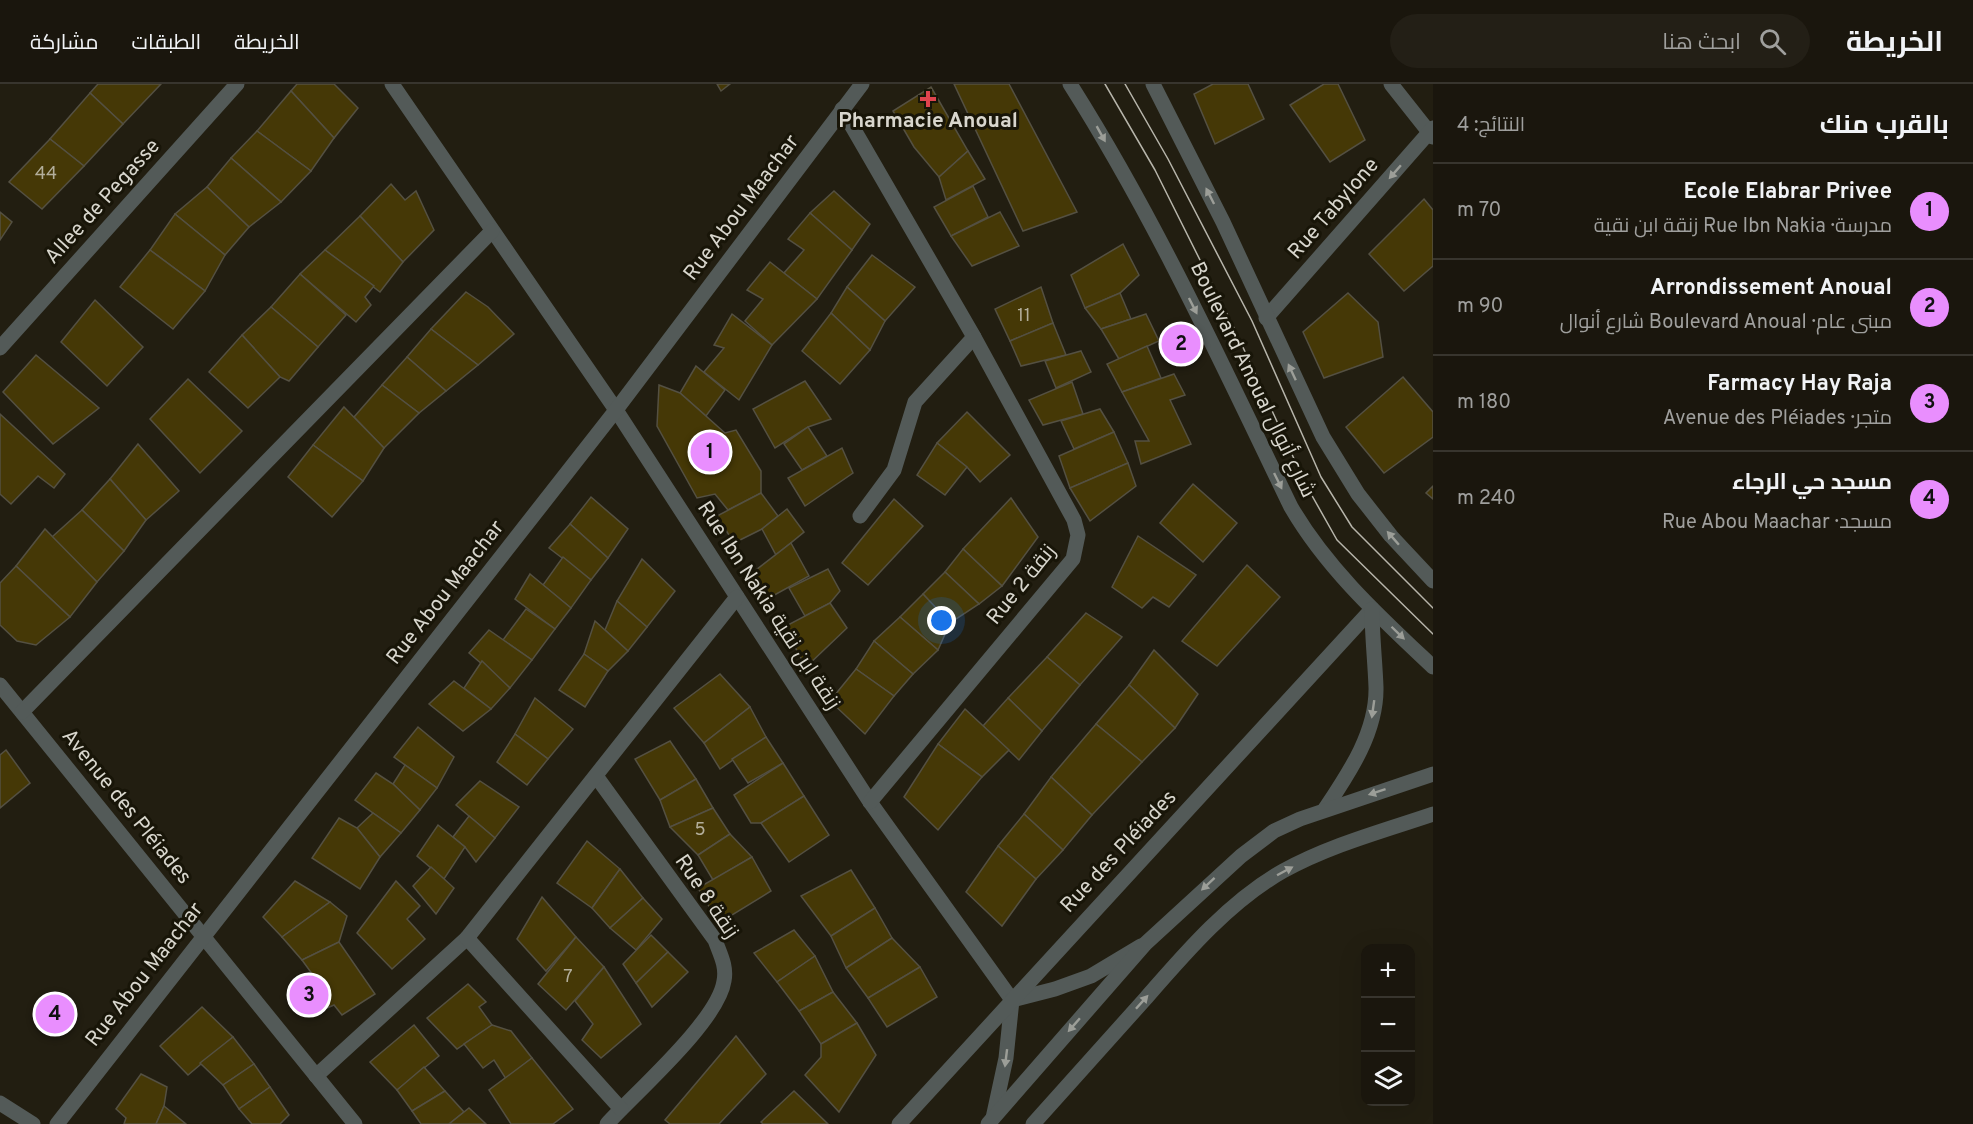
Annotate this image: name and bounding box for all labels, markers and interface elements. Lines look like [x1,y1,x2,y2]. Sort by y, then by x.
search box [1390,14,1810,68]
icon: search [1756,25,1789,58]
text: الخريطة [1846,26,1943,62]
text: مشاركة [30,30,99,57]
text: الطبقات [132,30,201,57]
text: الخريطة [234,30,300,57]
text: ابحث هنا [1662,30,1741,57]
marker: Pharmacie Anoual [921,92,935,106]
place label: Pharmacie Anoual [838,108,1018,135]
text: بالقرب منك [1820,110,1949,143]
text: النتائج: 4 [1457,113,1525,139]
one-way arrow [1096,126,1106,143]
street label: Rue Abou Maachar [678,129,806,287]
street label: Allee de Pegasse [39,134,167,270]
street label: Rue Tabylone [1282,153,1386,265]
house number: 44 [35,163,57,186]
one-way arrow [1388,164,1401,180]
text: Ecole Elabrar Privee [1684,179,1892,206]
one-way arrow [1205,187,1214,204]
text: 70 m [1457,198,1501,224]
text: 1 [1926,198,1934,224]
text: مدرسة · Rue Ibn Nakia زنقة ابن نقية [1594,214,1892,240]
street label: Boulevard Anoual شارع أنوال [1183,257,1322,502]
text: Arrondissement Anoual [1650,275,1892,302]
text: 90 m [1457,294,1503,320]
text: 2 [1923,294,1936,320]
one-way arrow [1187,297,1197,315]
house number: 11 [1017,305,1031,328]
text: مبنى عام · Boulevard Anoual شارع أنوال [1560,310,1892,336]
pin: 2 [1162,322,1200,366]
one-way arrow [1288,364,1297,381]
text: Farmacy Hay Raja [1707,371,1892,398]
text: 180 m [1457,390,1511,416]
text: 3 [1924,390,1936,416]
text: متجر · Avenue des Pléiades [1663,406,1892,432]
pin: 1 [690,430,730,475]
text: مسجد حي الرجاء [1732,470,1892,497]
one-way arrow [1273,472,1283,490]
text: 240 m [1457,486,1516,512]
text: 4 [1923,486,1936,512]
street label: Rue Ibn Nakia زنقة ابن نقية [690,496,846,716]
text: مسجد · Rue Abou Maachar [1662,510,1892,536]
street label: Rue Abou Maachar [381,515,511,671]
one-way arrow [1387,530,1400,546]
street label: Rue 2 زنقة [981,539,1063,631]
your location [927,606,956,635]
one-way arrow [1390,626,1404,640]
one-way arrow [1369,699,1378,718]
street label: Avenue des Pléiades [55,724,197,890]
street label: Rue des Pléiades [1055,785,1183,919]
one-way arrow [1368,788,1386,797]
house number: 5 [694,819,706,842]
street label: Rue 8 زنقة [668,850,744,944]
one-way arrow [1277,866,1294,876]
one-way arrow [1201,877,1216,891]
street label: Rue Abou Maachar [80,897,210,1053]
map controls [1361,944,1415,1106]
button: + [1361,944,1415,998]
house number: 7 [563,966,573,989]
pin: 3 [290,972,328,1018]
pin: 4 [36,992,74,1036]
one-way arrow [1135,995,1148,1010]
button: − [1361,998,1415,1052]
one-way arrow [1068,1017,1081,1032]
one-way arrow [1001,1049,1010,1068]
button: layers [1361,1052,1415,1106]

